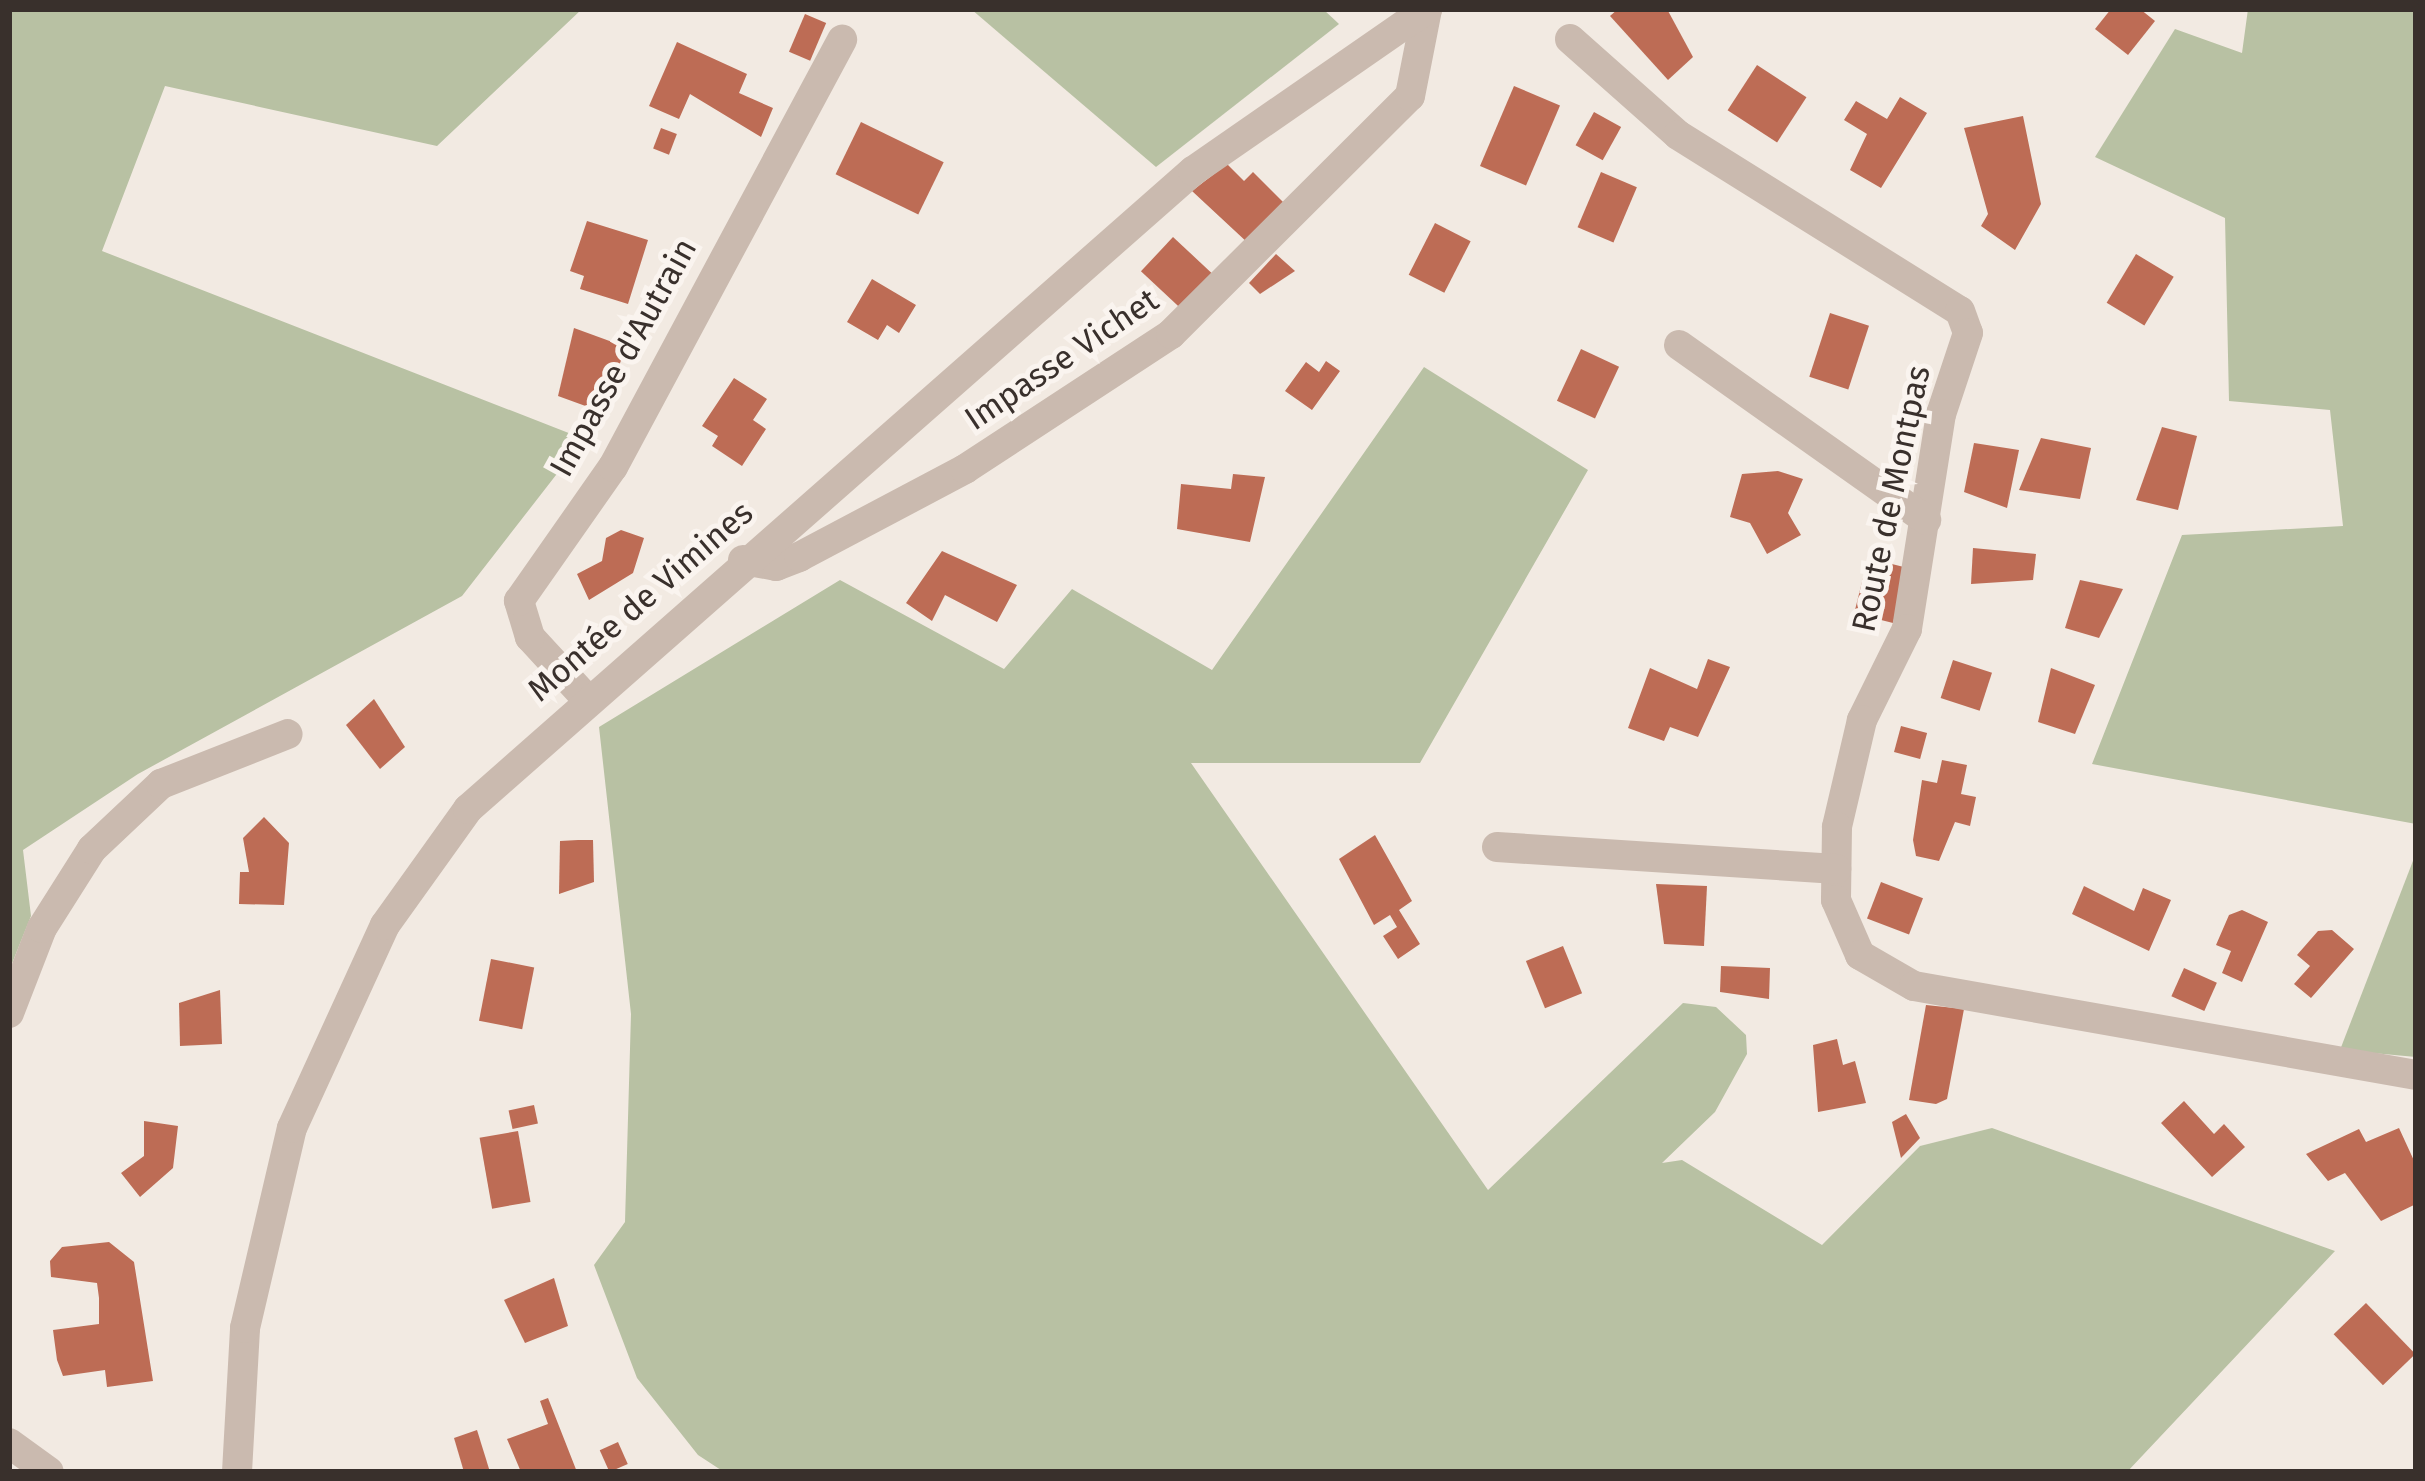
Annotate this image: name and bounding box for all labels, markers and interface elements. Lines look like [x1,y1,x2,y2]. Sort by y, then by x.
street label: Impasse d'Autrain [542,232,706,484]
street label: Impasse Vichet [958,281,1166,439]
street label: Route de Montpas [1844,362,1940,636]
street label: Montée de Vimines [521,494,761,710]

